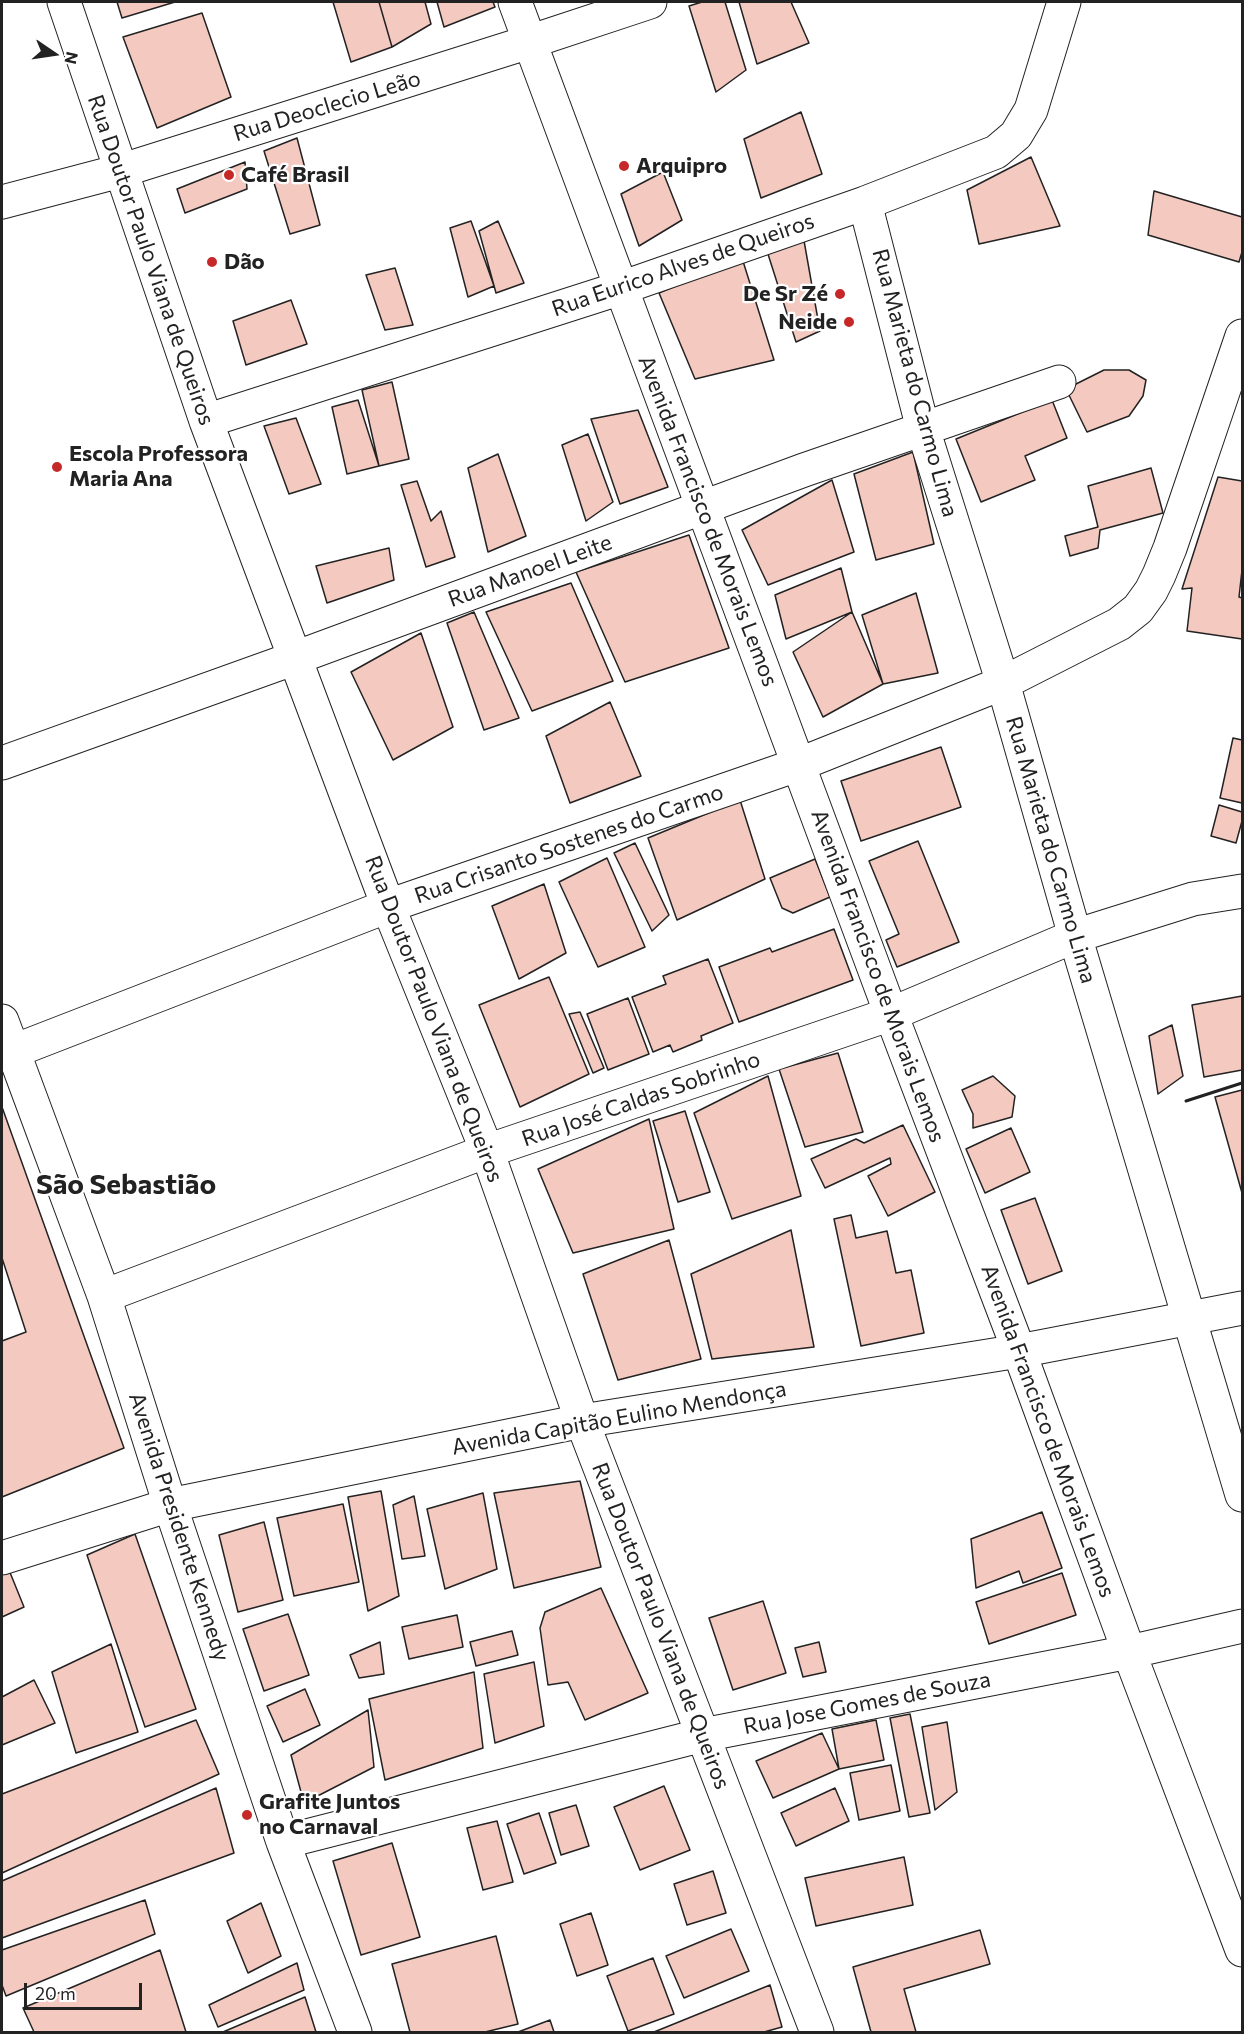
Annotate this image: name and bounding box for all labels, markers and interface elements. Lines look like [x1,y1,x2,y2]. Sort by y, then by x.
north arrow [24,24,84,84]
text: N [61,50,83,66]
street label: Rua Deoclecio Leão [230,65,424,147]
street label: Rua Doutor Paulo Viana de Queiros [82,91,220,429]
place label: Arquipro [636,153,727,179]
marker: Arquipro [617,159,631,173]
place label: Café Brasil [241,162,349,188]
marker: Café Brasil [222,168,236,182]
street label: Rua Eurico Alves de Queiros [548,208,818,322]
street label: Rua Marieta do Carmo Lima [866,246,964,520]
place label: Dão [224,249,265,275]
marker: Dão [205,255,219,269]
place label: De Sr Zé [743,281,828,307]
marker: De Sr Zé [833,287,847,301]
place label: Neide [778,309,837,335]
marker: Neide [842,315,856,329]
street label: Avenida Francisco de Morais Lemos [633,352,783,690]
place label: Escola Professora Maria Ana [69,441,248,493]
marker: Escola Professora Maria Ana [50,460,64,474]
street label: Rua Manoel Leite [444,529,616,613]
street label: Rua Marieta do Carmo Lima [1000,713,1102,987]
street label: Rua Crisanto Sostenes do Carmo [411,779,727,909]
street label: Avenida Francisco de Morais Lemos [805,806,951,1146]
street label: Rua Doutor Paulo Viana de Queiros [359,852,509,1186]
street label: Rua José Caldas Sobrinho [518,1046,764,1152]
district label: São Sebastião [36,1168,216,1202]
street label: Avenida Francisco de Morais Lemos [975,1261,1121,1601]
street label: Avenida Capitão Eulino Mendonça [450,1376,788,1460]
street label: Avenida Presidente Kennedy [123,1389,235,1665]
street label: Rua Doutor Paulo Viana de Queiros [586,1459,736,1793]
street label: Rua Jose Gomes de Souza [741,1666,993,1740]
place label: Grafite Juntos no Carnaval [259,1789,400,1840]
marker: Grafite Juntos no Carnaval [240,1808,254,1822]
scale bar [27,1971,146,2009]
text: 20 m [35,1982,76,2004]

